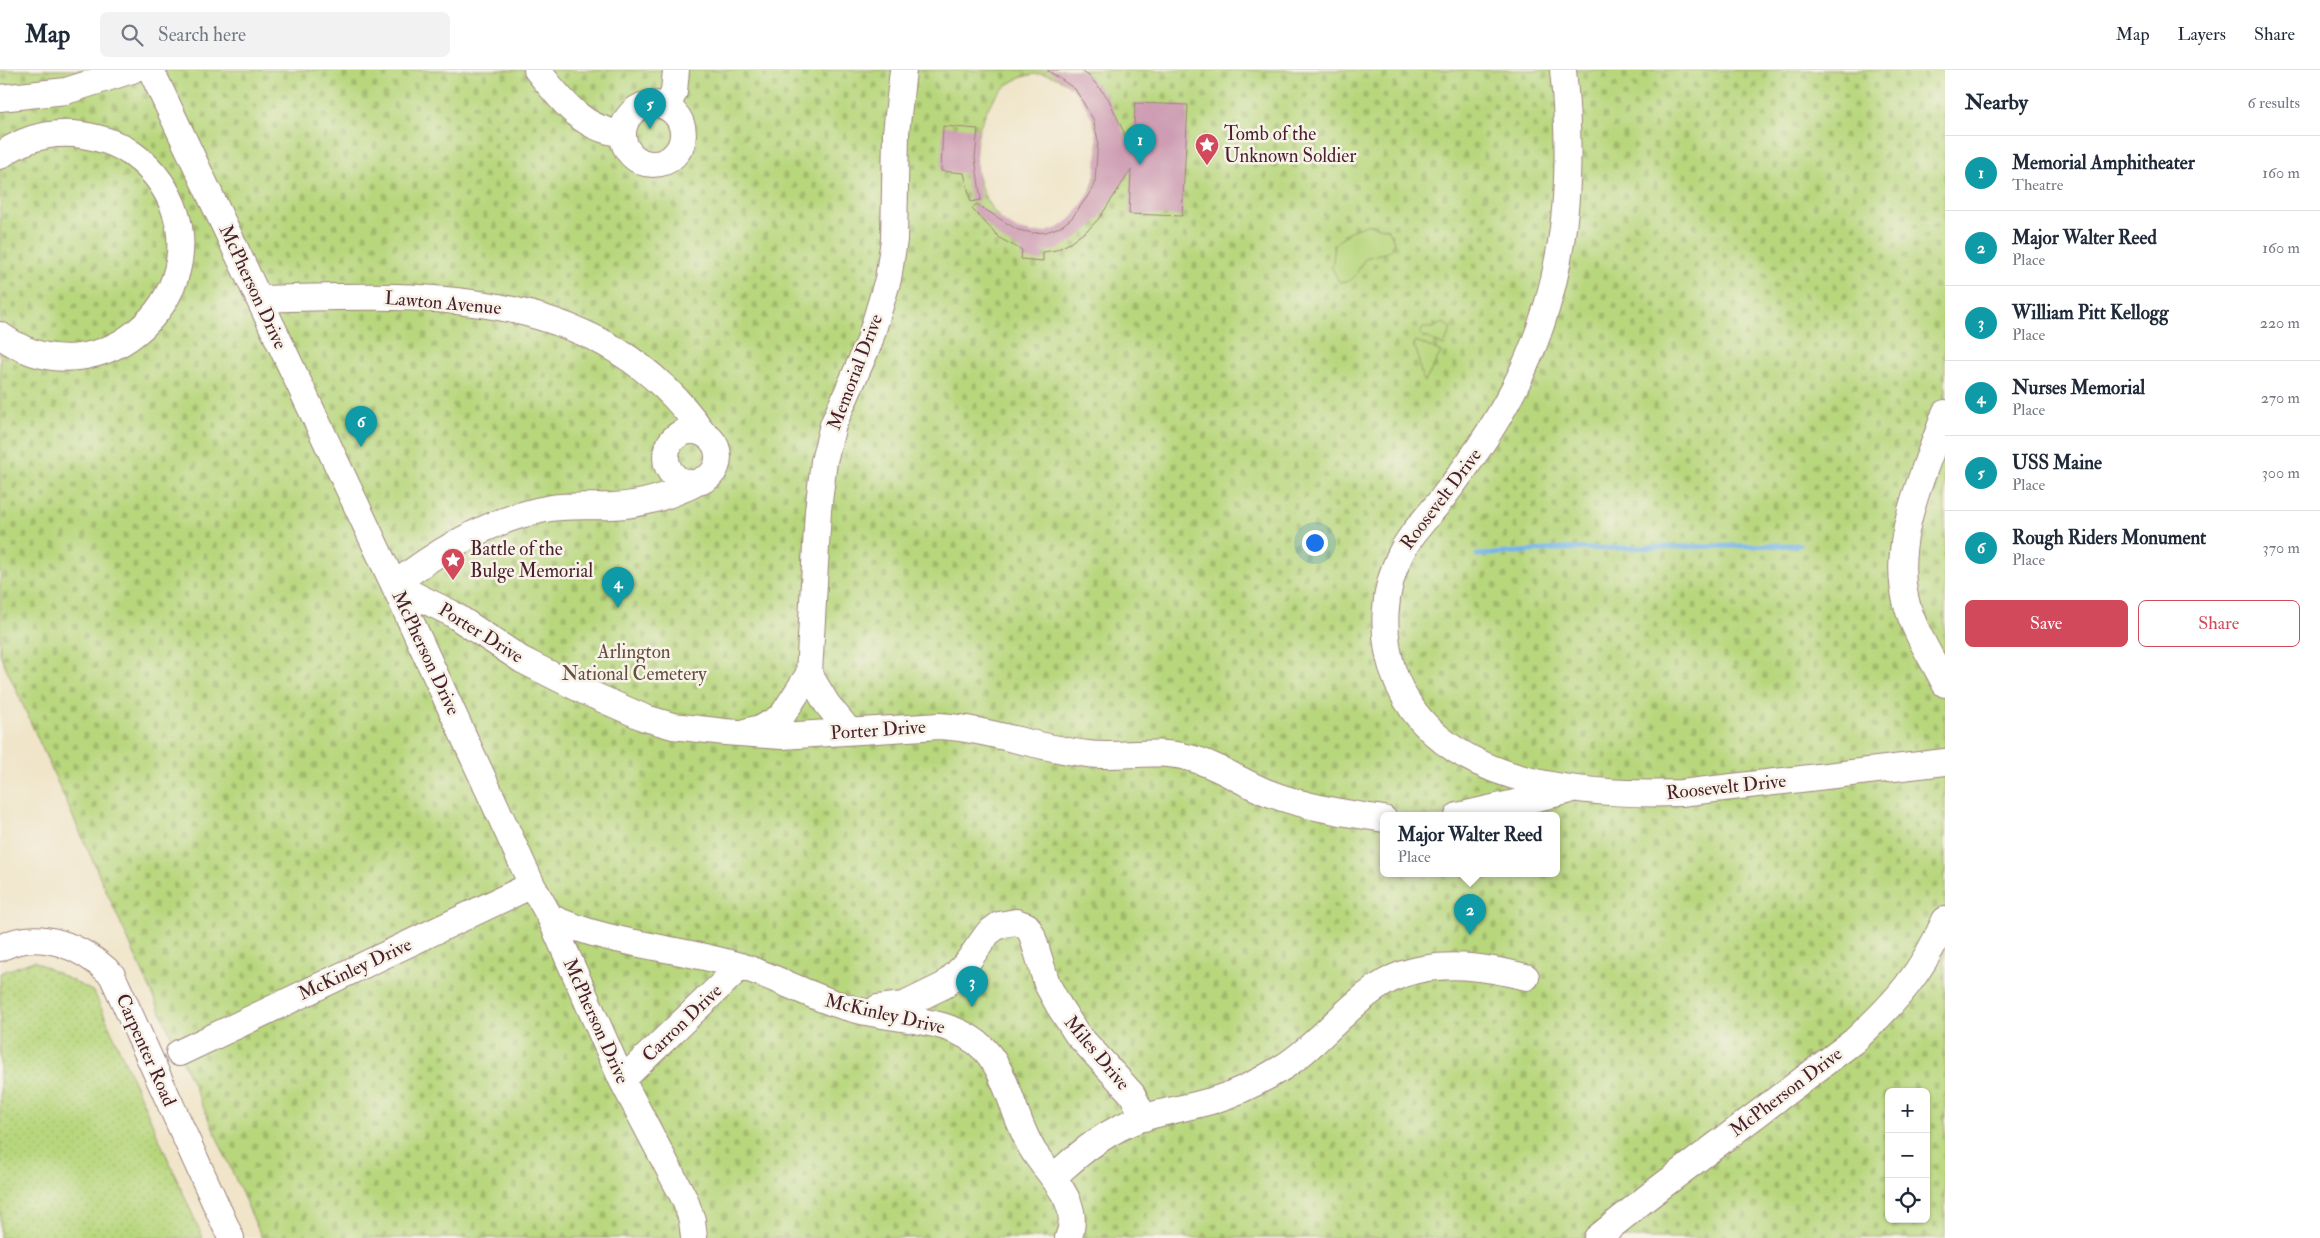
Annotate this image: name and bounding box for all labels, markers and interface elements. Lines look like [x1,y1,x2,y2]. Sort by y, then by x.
search box [100,12,450,57]
text: Map [25,19,70,50]
icon: search [118,21,146,49]
text: Search here [158,23,246,47]
text: Map [2116,23,2150,46]
text: Layers [2178,23,2226,46]
text: Share [2254,23,2295,46]
pin: 5 [634,88,666,129]
text: Nearby [1965,89,2028,116]
text: 6 results [2248,93,2300,113]
place label: Tomb of the Unknown Soldier [1224,122,1356,168]
pin: 1 [1124,124,1156,165]
place icon: Tomb of the Unknown Soldier [1194,132,1220,166]
text: Memorial Amphitheater [2012,151,2195,175]
text: 1 [1978,163,1984,183]
text: 160 m [2262,163,2300,183]
text: Theatre [2012,175,2063,195]
street label: McPherson Drive [214,221,292,353]
text: Major Walter Reed [2012,226,2157,250]
text: 2 [1977,238,1985,258]
text: 160 m [2262,238,2300,258]
text: Place [2012,250,2045,270]
street label: Lawton Avenue [384,286,502,320]
text: William Pitt Kellogg [2012,301,2169,325]
street label: Memorial Drive [822,311,888,433]
text: 3 [1978,313,1984,333]
text: 220 m [2260,313,2300,333]
text: Place [2012,325,2045,345]
text: Nurses Memorial [2012,376,2145,400]
text: 4 [1977,388,1985,408]
text: 270 m [2261,388,2300,408]
text: Place [2012,400,2045,420]
pin: 6 [345,406,377,447]
street label: Roosevelt Drive [1395,444,1487,554]
text: USS Maine [2012,451,2102,475]
text: 5 [1977,463,1985,483]
text: 300 m [2262,463,2300,483]
text: Place [2012,475,2045,495]
text: Rough Riders Monument [2012,526,2206,550]
your location [1302,530,1328,556]
place label: Battle of the Bulge Memorial [470,537,593,583]
text: 6 [1977,538,1985,558]
text: 370 m [2263,538,2300,558]
place icon: Battle of the Bulge Memorial [440,547,466,581]
text: Place [2012,550,2045,570]
pin: 4 [602,567,634,608]
street label: McPherson Drive [387,587,465,719]
street label: Porter Drive [434,598,528,669]
button: Save [1965,600,2128,647]
button: Share [2138,600,2300,647]
park label: Arlington National Cemetery [561,640,707,686]
street label: Porter Drive [830,715,927,745]
street label: Roosevelt Drive [1665,769,1787,805]
popup [1380,812,1560,877]
text: Major Walter Reed [1398,823,1542,847]
text: Place [1398,847,1431,867]
pin: 2 [1454,894,1486,935]
street label: McKinley Drive [294,932,416,1006]
street label: McPherson Drive [558,955,634,1087]
pin: 3 [956,966,988,1007]
street label: Carron Drive [637,979,727,1067]
street label: McKinley Drive [823,989,947,1039]
street label: Carpenter Road [110,990,182,1111]
street label: Miles Drive [1059,1011,1135,1095]
street label: McPherson Drive [1725,1042,1847,1142]
map controls [1885,1088,1930,1223]
button: + [1885,1088,1930,1133]
button: − [1885,1133,1930,1178]
button: locate [1885,1178,1930,1223]

